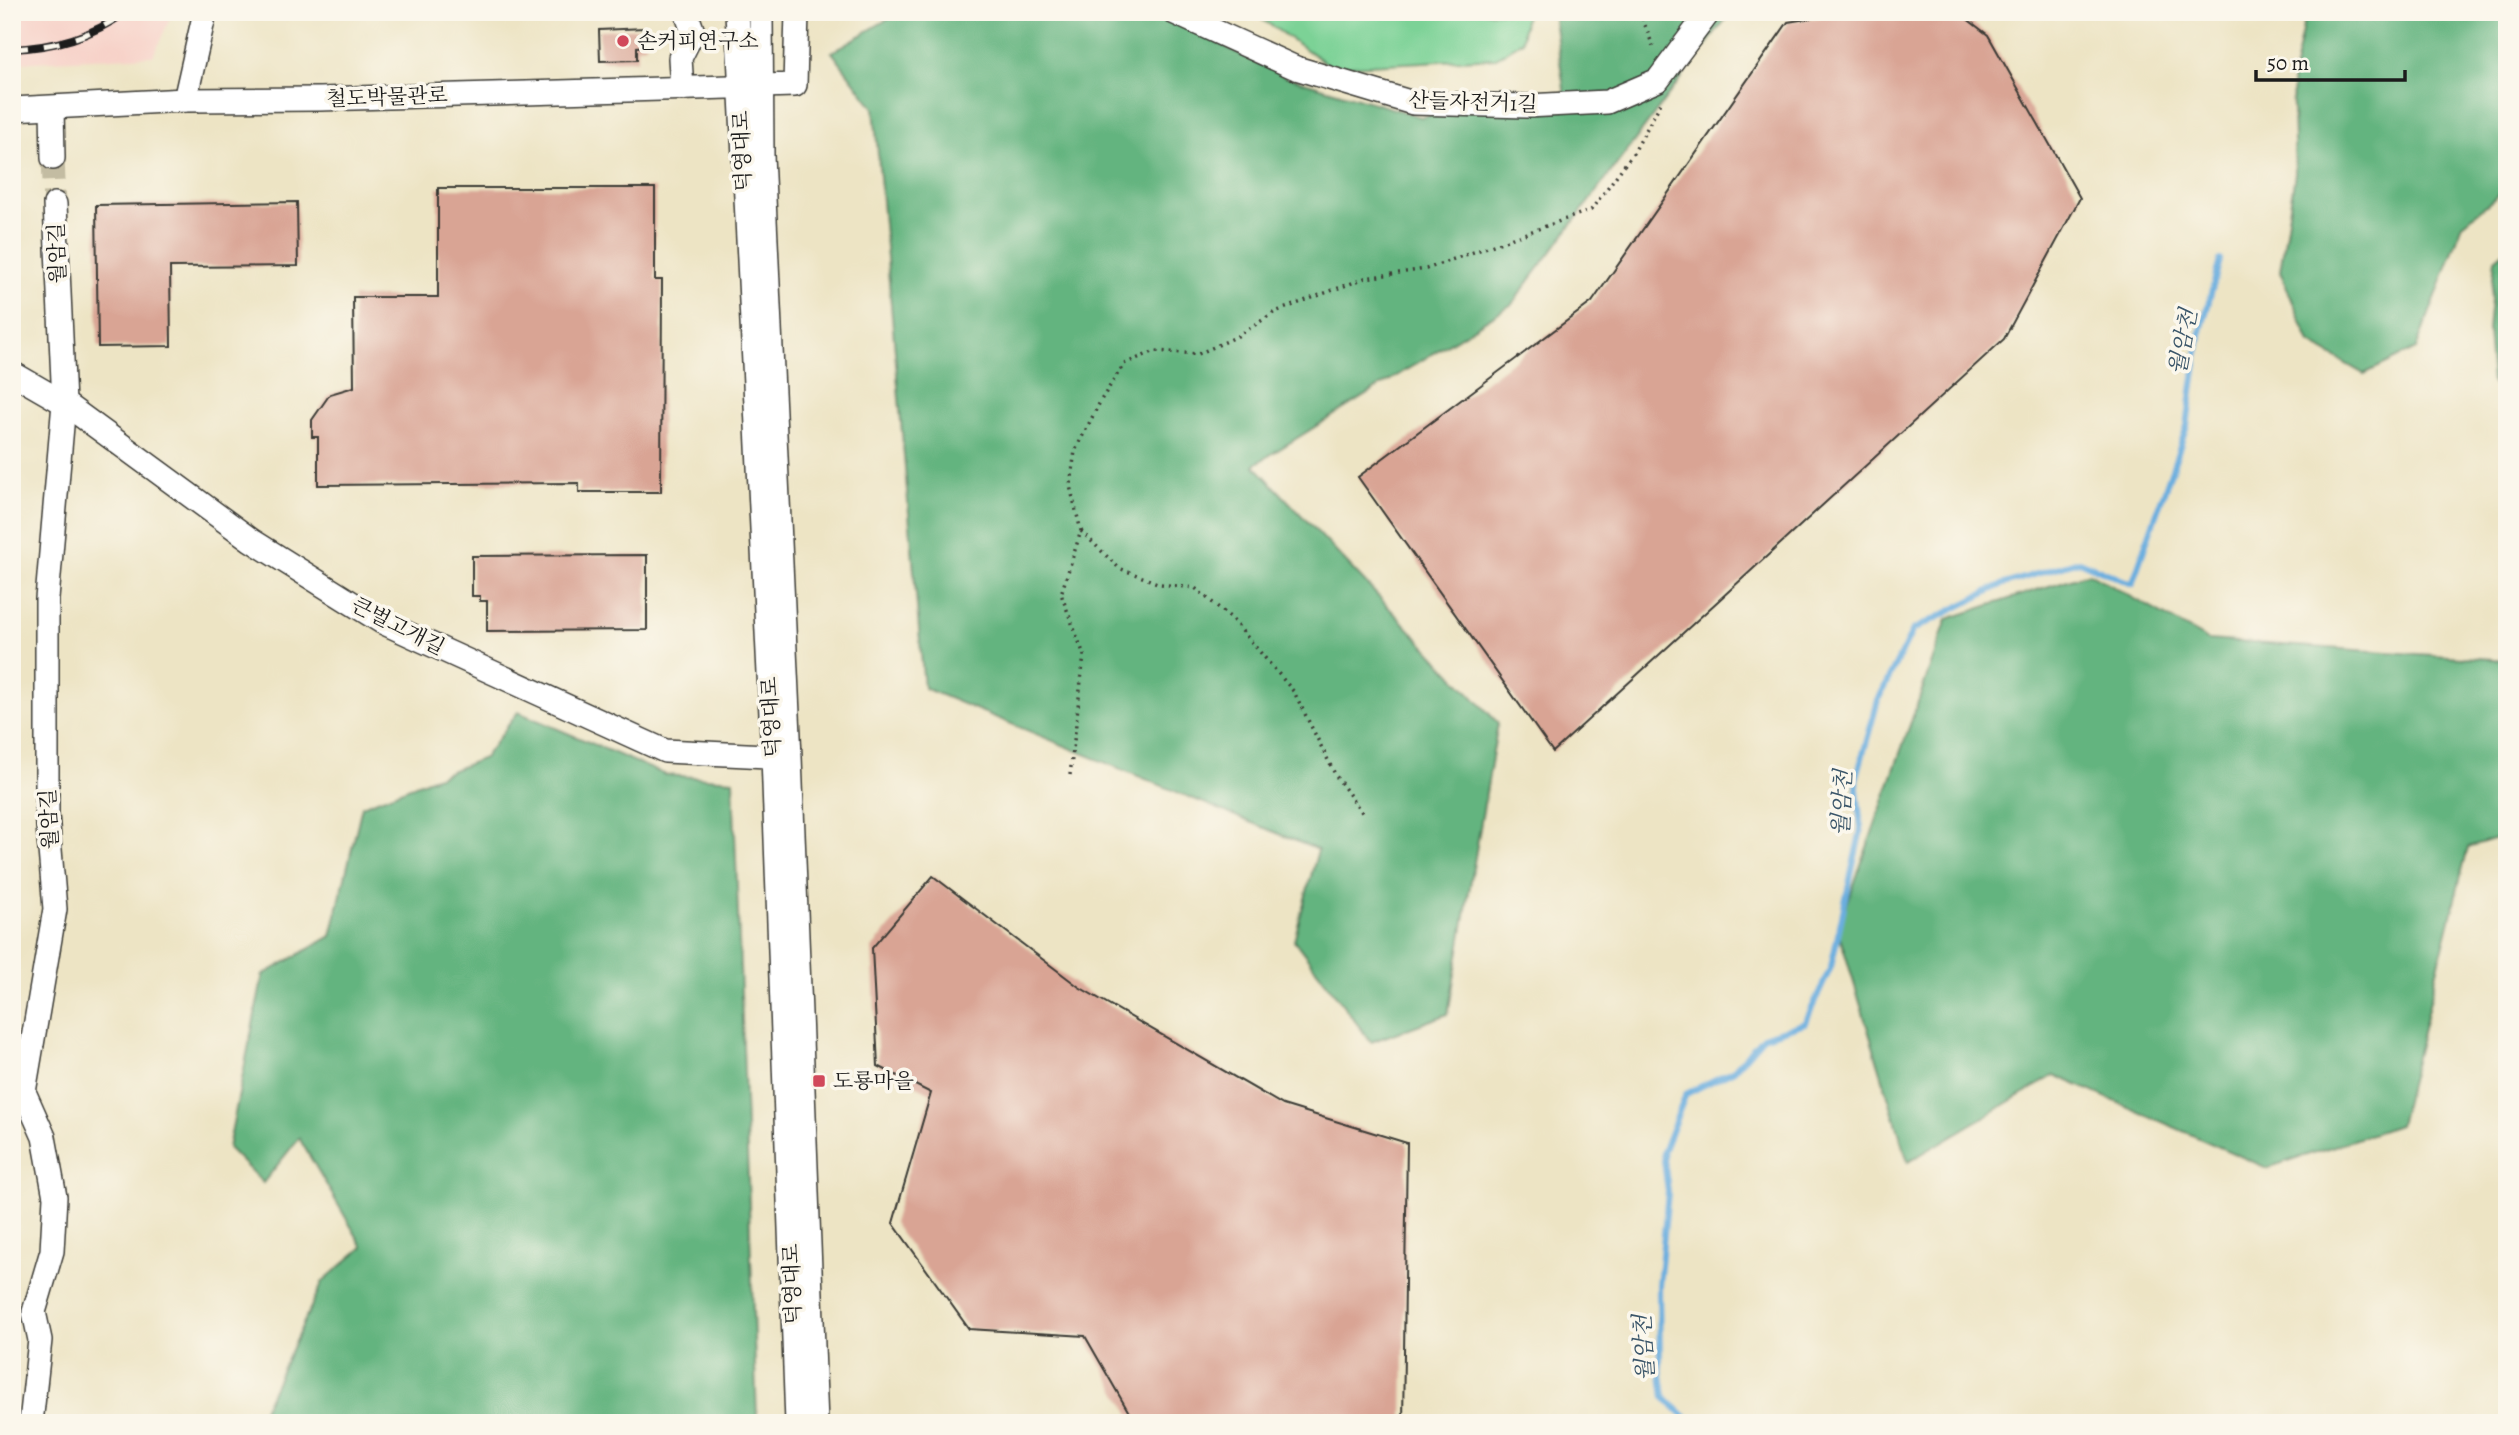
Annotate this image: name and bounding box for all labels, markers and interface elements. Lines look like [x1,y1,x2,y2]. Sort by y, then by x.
place label: 손커피연구소 [637,27,759,55]
marker: 손커피연구소 [615,33,631,49]
scale bar [2256,38,2405,82]
text: 50 m [2267,49,2309,77]
street label: 철도박물관로 [326,81,448,113]
street label: 산들자전거1길 [1408,86,1538,118]
street label: 덕영대로 [727,110,757,192]
street label: 월암길 [42,222,72,284]
water label: 월암천 [2161,305,2205,378]
street label: 큰벌고개길 [346,591,450,661]
street label: 덕영대로 [755,676,787,758]
water label: 월암천 [1825,767,1859,837]
street label: 월암길 [33,788,65,850]
place label: 도룡마을 [833,1067,914,1095]
marker: 도룡마을 [811,1073,827,1089]
street label: 덕영대로 [777,1243,807,1325]
water label: 월암천 [1627,1312,1661,1382]

